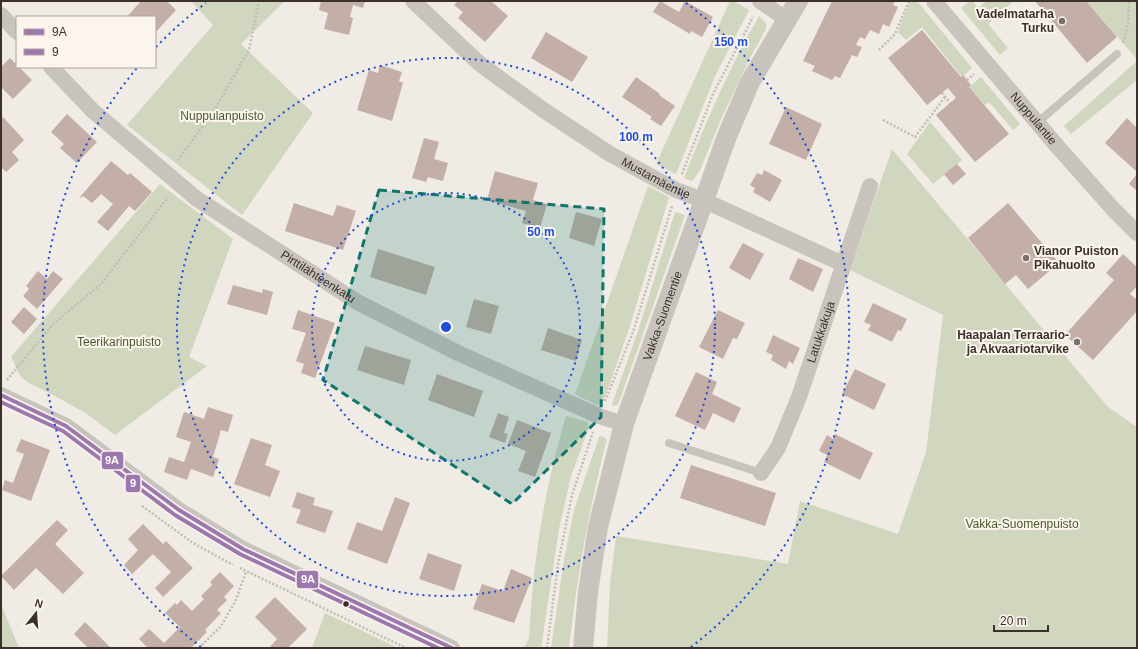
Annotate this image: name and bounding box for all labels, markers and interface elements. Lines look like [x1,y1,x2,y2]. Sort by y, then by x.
place label: Vadelmatarha Turku [976,7,1054,35]
legend [16,16,156,68]
marker: Vadelmatarha Turku [1057,16,1067,26]
text: 9A [52,25,67,39]
text: 150 m [714,35,748,49]
text: 9 [52,45,59,59]
street label: Nuppulantie [1008,89,1060,148]
park label: Nuppulanpuisto [180,109,264,123]
text: 100 m [619,130,653,144]
street label: Mustamäentie [619,155,692,202]
text: 50 m [527,225,555,239]
place label: Vianor Puiston Pikahuolto [1034,244,1118,272]
street label: Pirttilähteenkatu [278,248,358,306]
marker: Vianor Puiston Pikahuolto [1021,253,1031,263]
street label: Vakka-Suomentie [640,269,685,363]
street label: Latukkakuja [804,299,838,365]
centre of rings [439,320,453,334]
place label: Haapalan Terraario- ja Akvaariotarvike [957,328,1069,356]
park label: Teerikarinpuisto [77,335,161,349]
marker: Haapalan Terraario- ja Akvaariotarvike [1072,337,1082,347]
line badge: 9A [101,451,124,470]
text: 9A [105,454,119,466]
line badge: 9 [125,474,141,493]
text: 9 [130,477,136,489]
park label: Vakka-Suomenpuisto [965,517,1079,531]
line badge: 9A [296,570,319,589]
text: 9A [301,573,315,585]
north arrow [16,593,56,633]
text: N [33,597,45,610]
unlabelled marker [341,599,351,609]
scale bar [994,607,1048,633]
text: 20 m [1000,614,1027,628]

